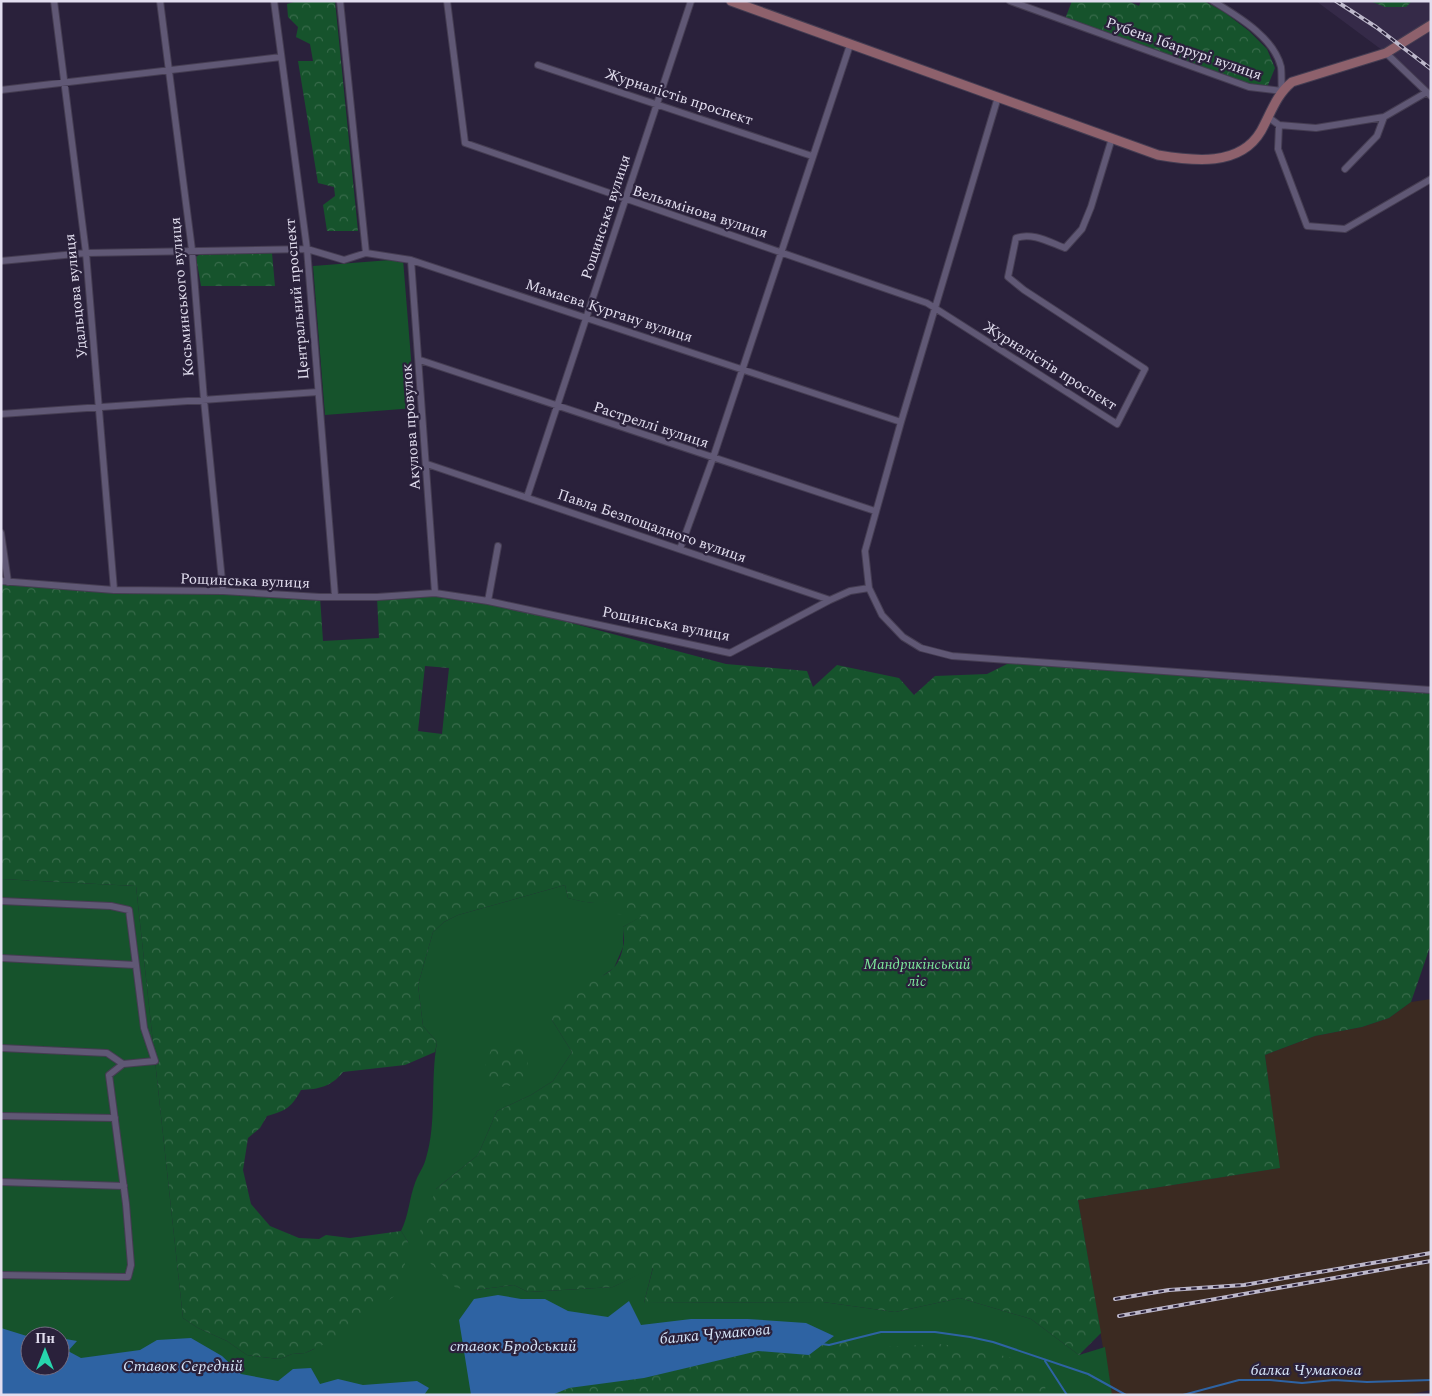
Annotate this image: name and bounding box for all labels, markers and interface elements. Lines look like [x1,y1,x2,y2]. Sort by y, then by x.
street label: Рубена Ібаррурі вулиця [1103,11,1265,87]
street label: Журналістів проспект [602,62,756,132]
street label: Рощинська вулиця [575,152,637,282]
street label: Вельямінова вулиця [629,179,771,245]
street label: Косьминського вулиця [164,216,200,378]
street label: Центральний проспект [278,217,316,381]
street label: Удальцова вулиця [58,233,94,359]
street label: Мамаєва Кургану вулиця [522,273,696,349]
street label: Журналістів проспект [979,315,1121,417]
street label: Акулова провулок [395,363,427,491]
street label: Растреллі вулиця [590,395,712,455]
street label: Павла Безпощадного вулиця [554,483,750,569]
street label: Рощинська вулиця [180,567,310,595]
street label: Рощинська вулиця [600,600,732,648]
park label: Мандрикінський ліс [864,953,971,993]
water label: балка Чумакова [659,1317,771,1351]
north arrow [20,1326,70,1376]
text: Пн [35,1328,55,1349]
water label: ставок Бродський [450,1334,577,1358]
water label: Ставок Середній [123,1354,244,1378]
water label: балка Чумакова [1250,1358,1362,1382]

